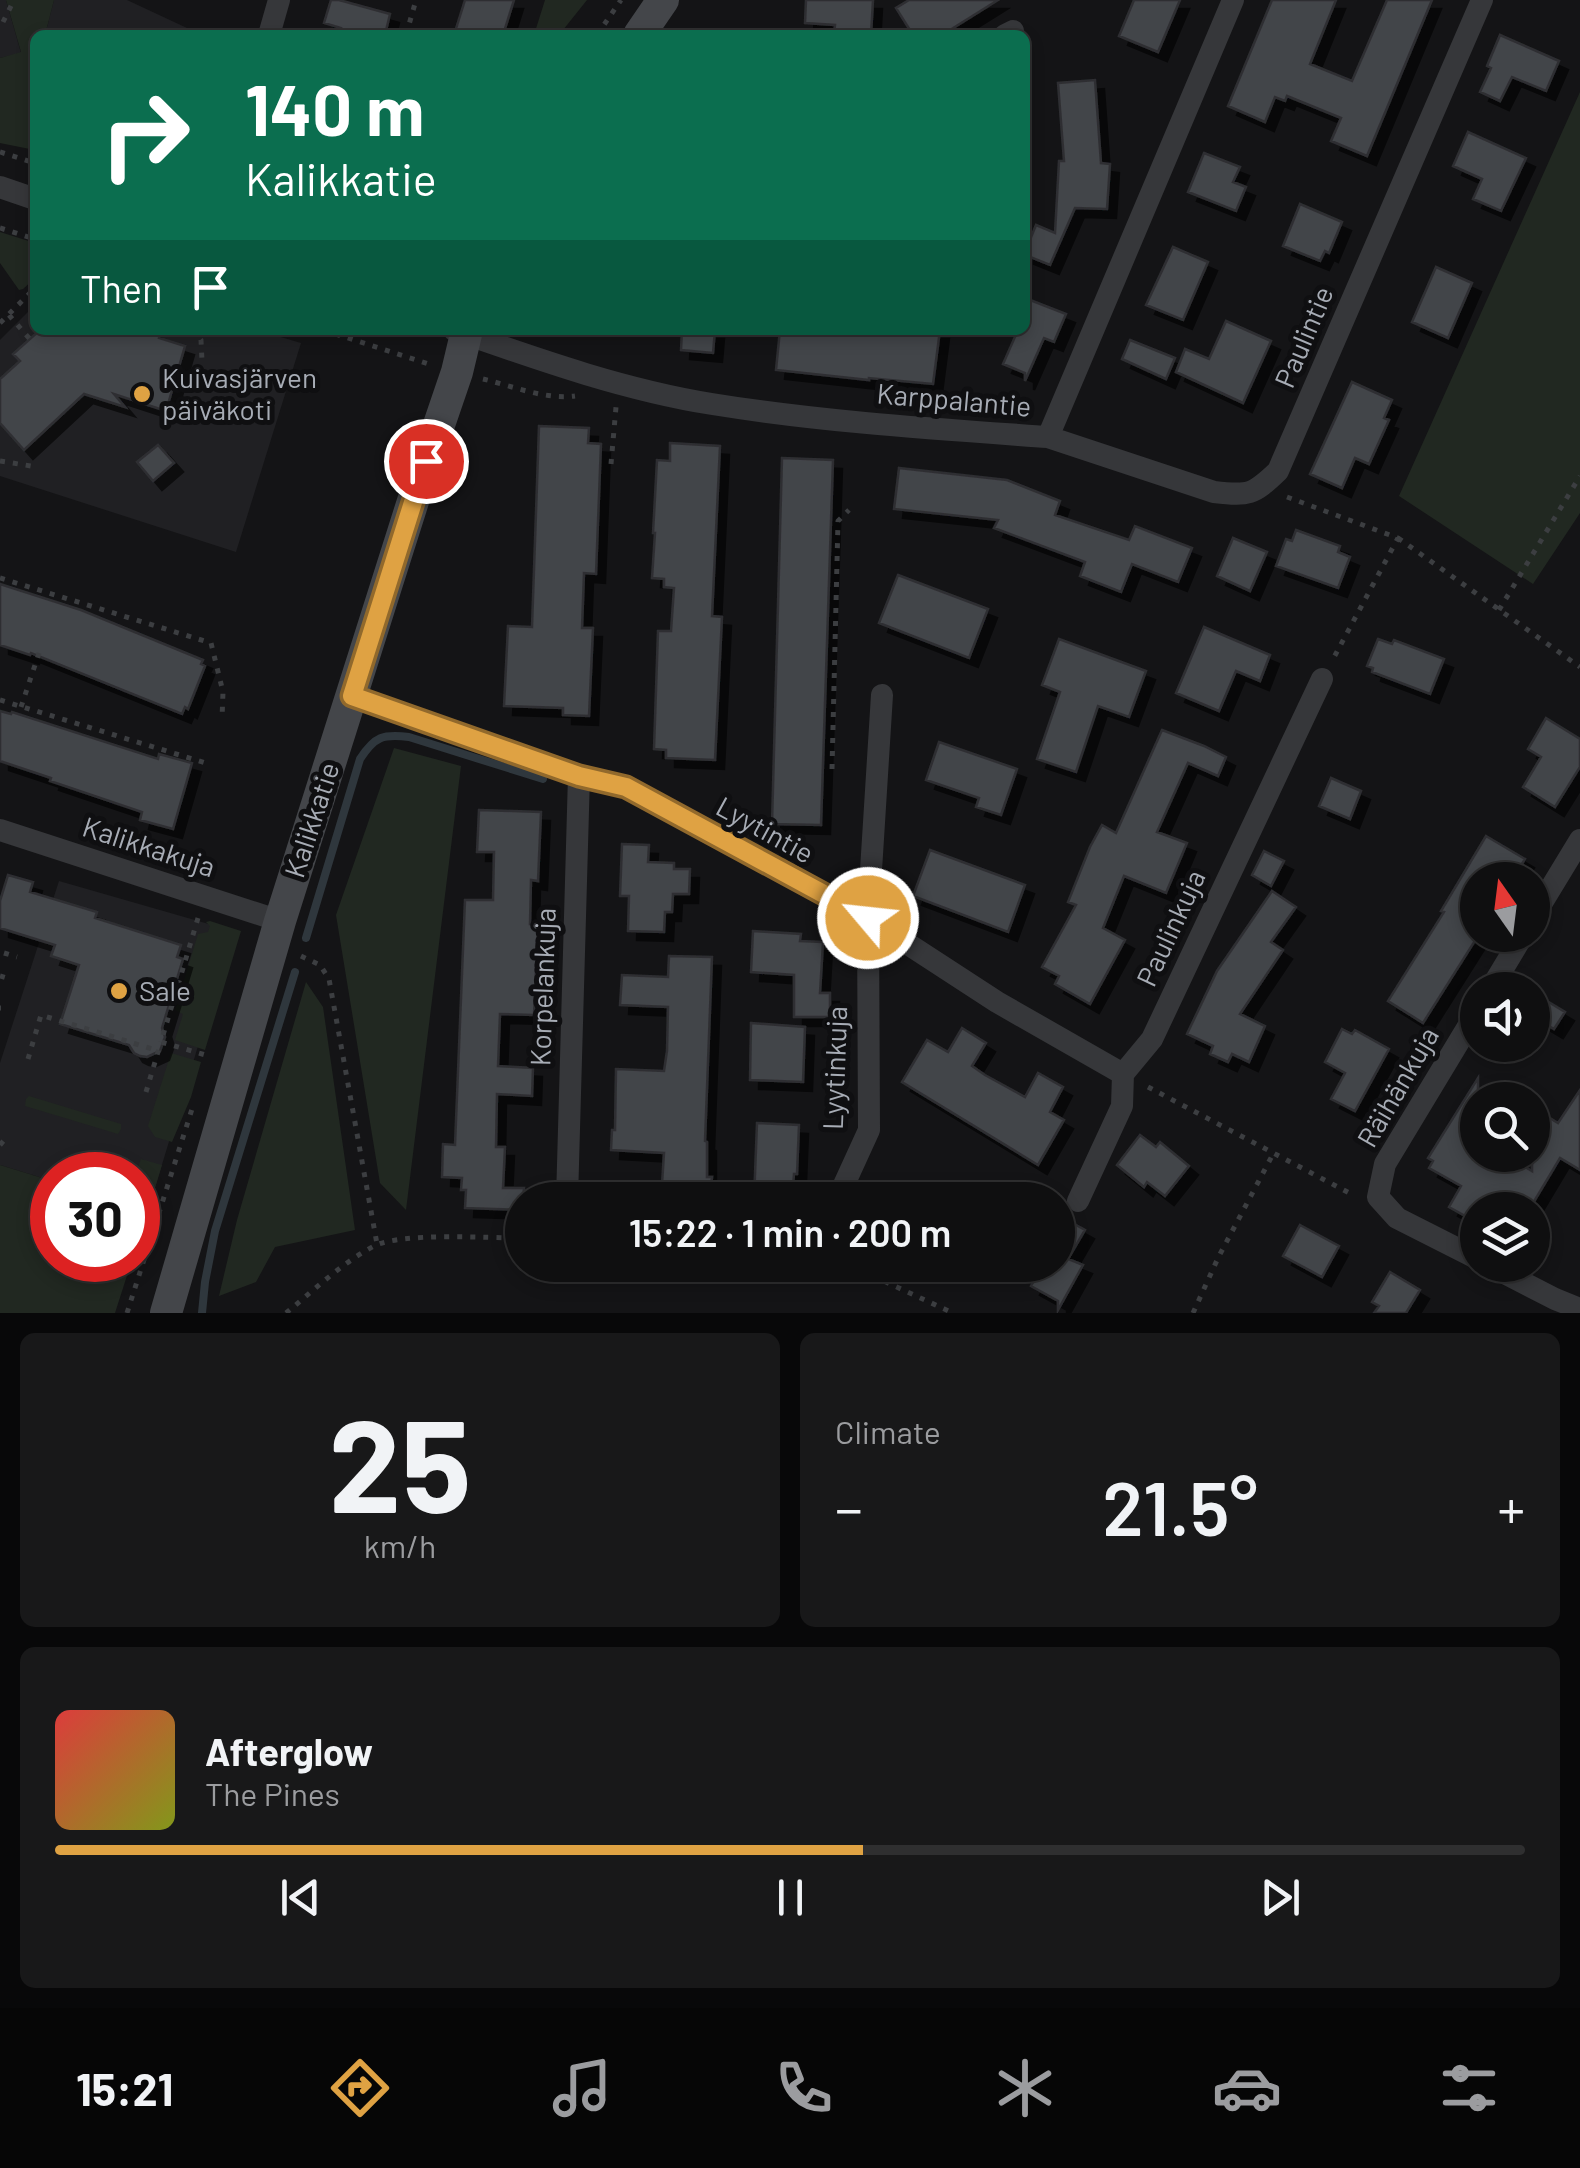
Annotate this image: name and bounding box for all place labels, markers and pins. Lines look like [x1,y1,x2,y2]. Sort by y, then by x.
place label: Kuivasjärven päiväkoti [162,360,317,426]
marker: Kuivasjärven päiväkoti [131,383,153,405]
pin [384,419,469,504]
place label: Sale [139,973,191,1007]
marker: Sale [108,980,130,1002]

